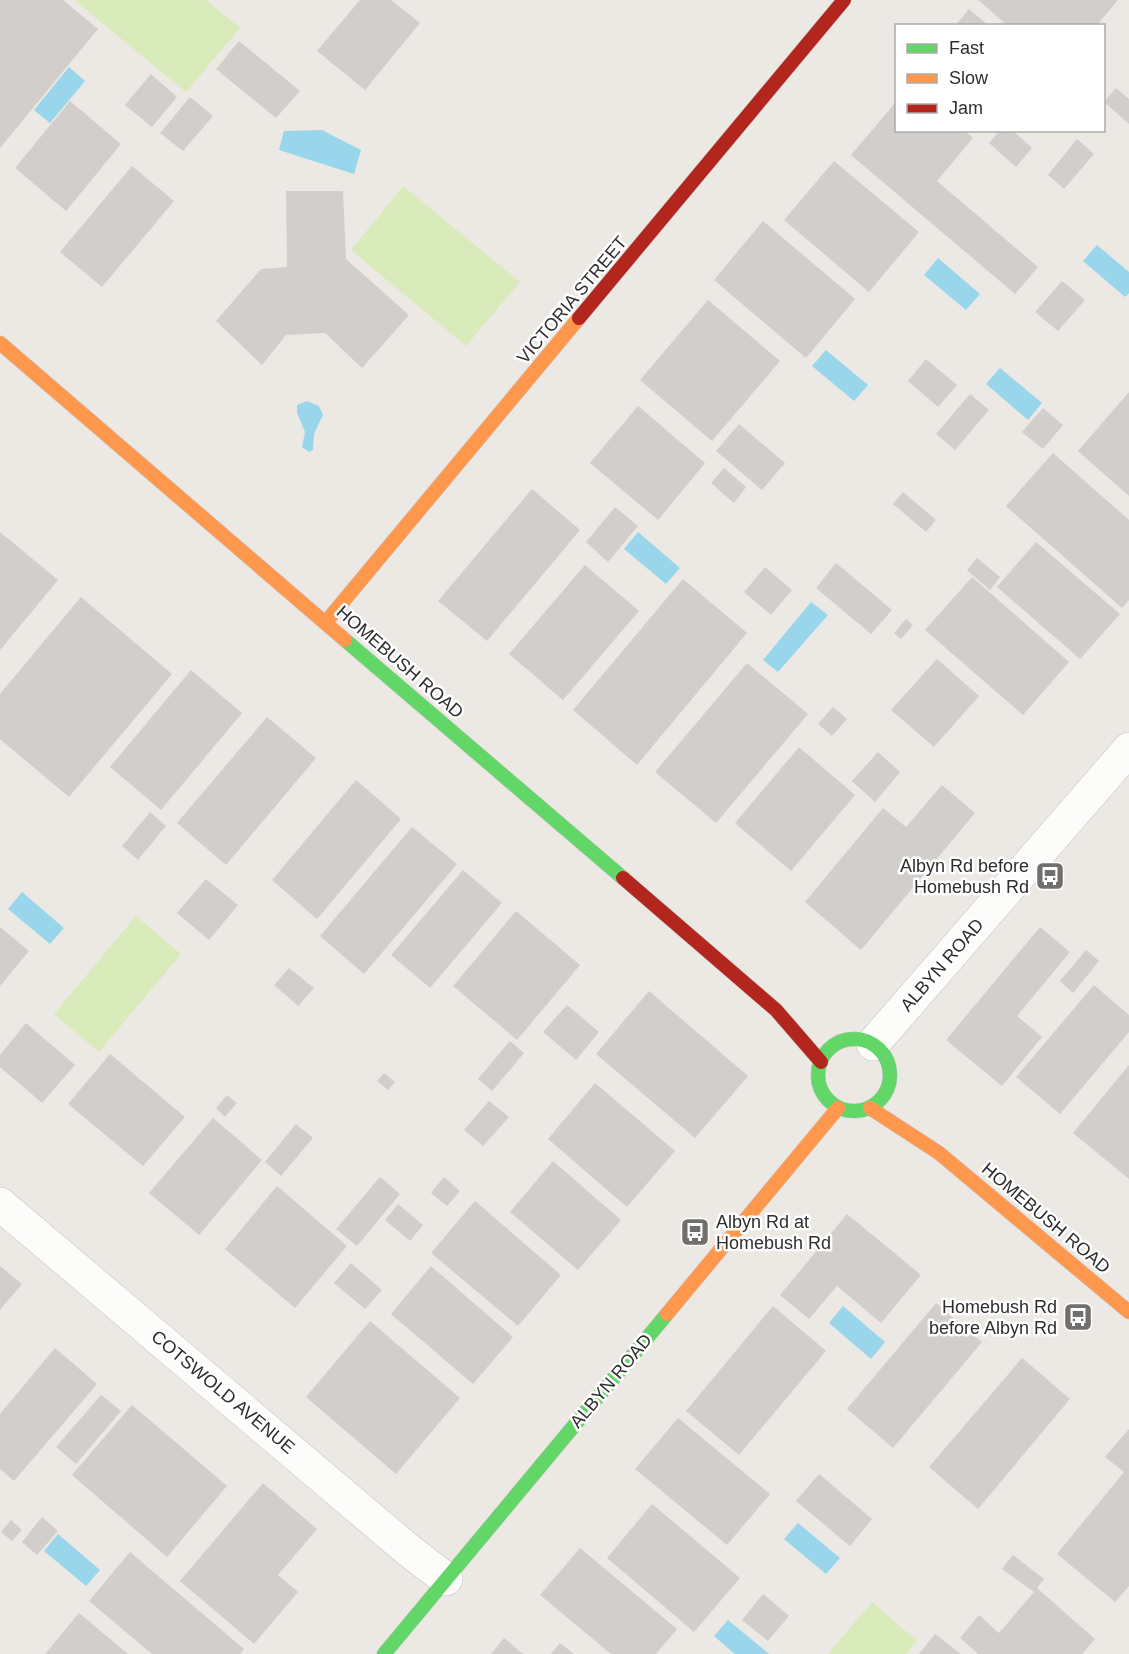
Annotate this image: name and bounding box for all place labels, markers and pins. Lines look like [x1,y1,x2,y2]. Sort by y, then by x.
place label: Albyn Rd before Homebush Rd [900,856,1029,897]
bus stop icon: Albyn Rd before Homebush Rd [1034,860,1066,892]
place label: Albyn Rd at Homebush Rd [716,1212,831,1253]
bus stop icon: Albyn Rd at Homebush Rd [679,1216,711,1248]
place label: Homebush Rd before Albyn Rd [929,1297,1057,1338]
bus stop icon: Homebush Rd before Albyn Rd [1062,1301,1094,1333]

